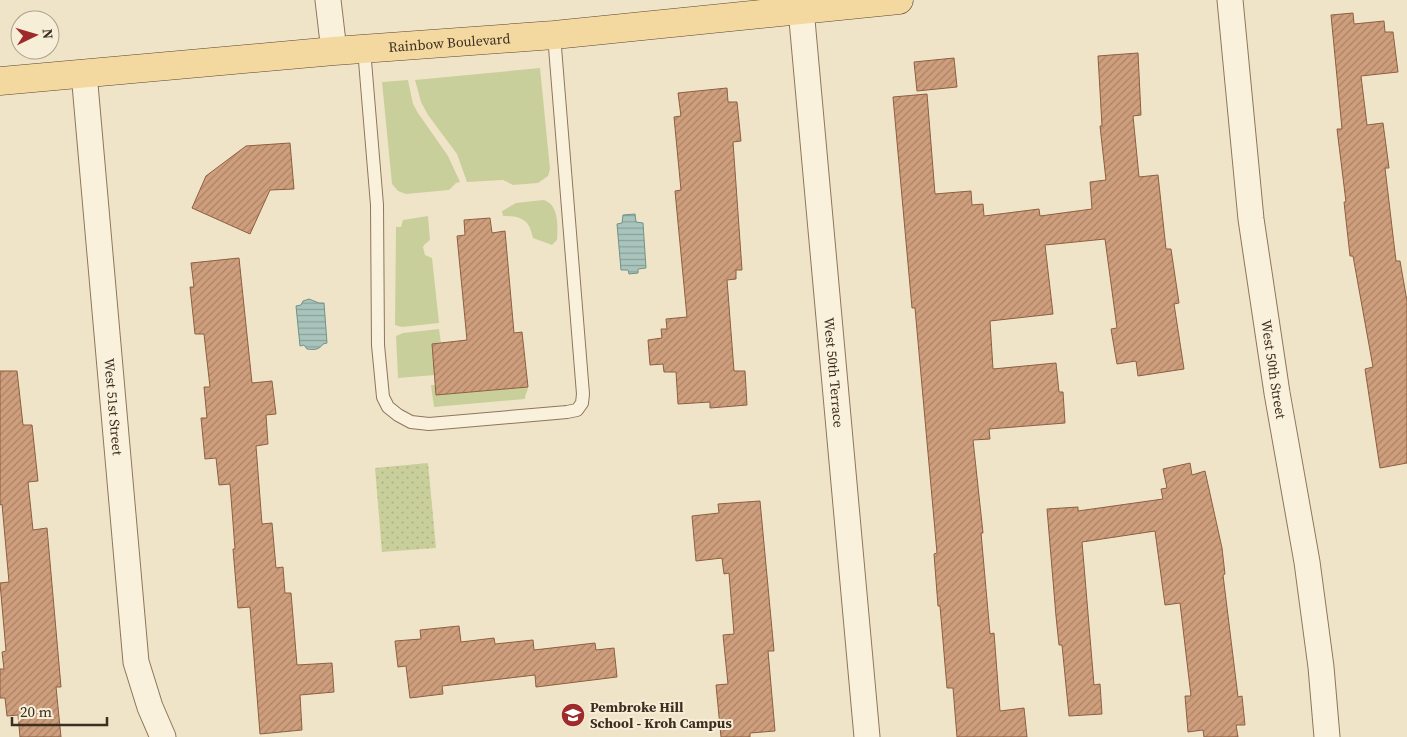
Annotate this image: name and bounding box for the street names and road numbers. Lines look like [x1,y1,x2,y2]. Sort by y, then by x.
street label: Rainbow Boulevard [388,28,511,57]
street label: West 50th Terrace [819,316,849,429]
street label: West 50th Street [1256,318,1291,421]
street label: West 51st Street [99,357,128,457]

